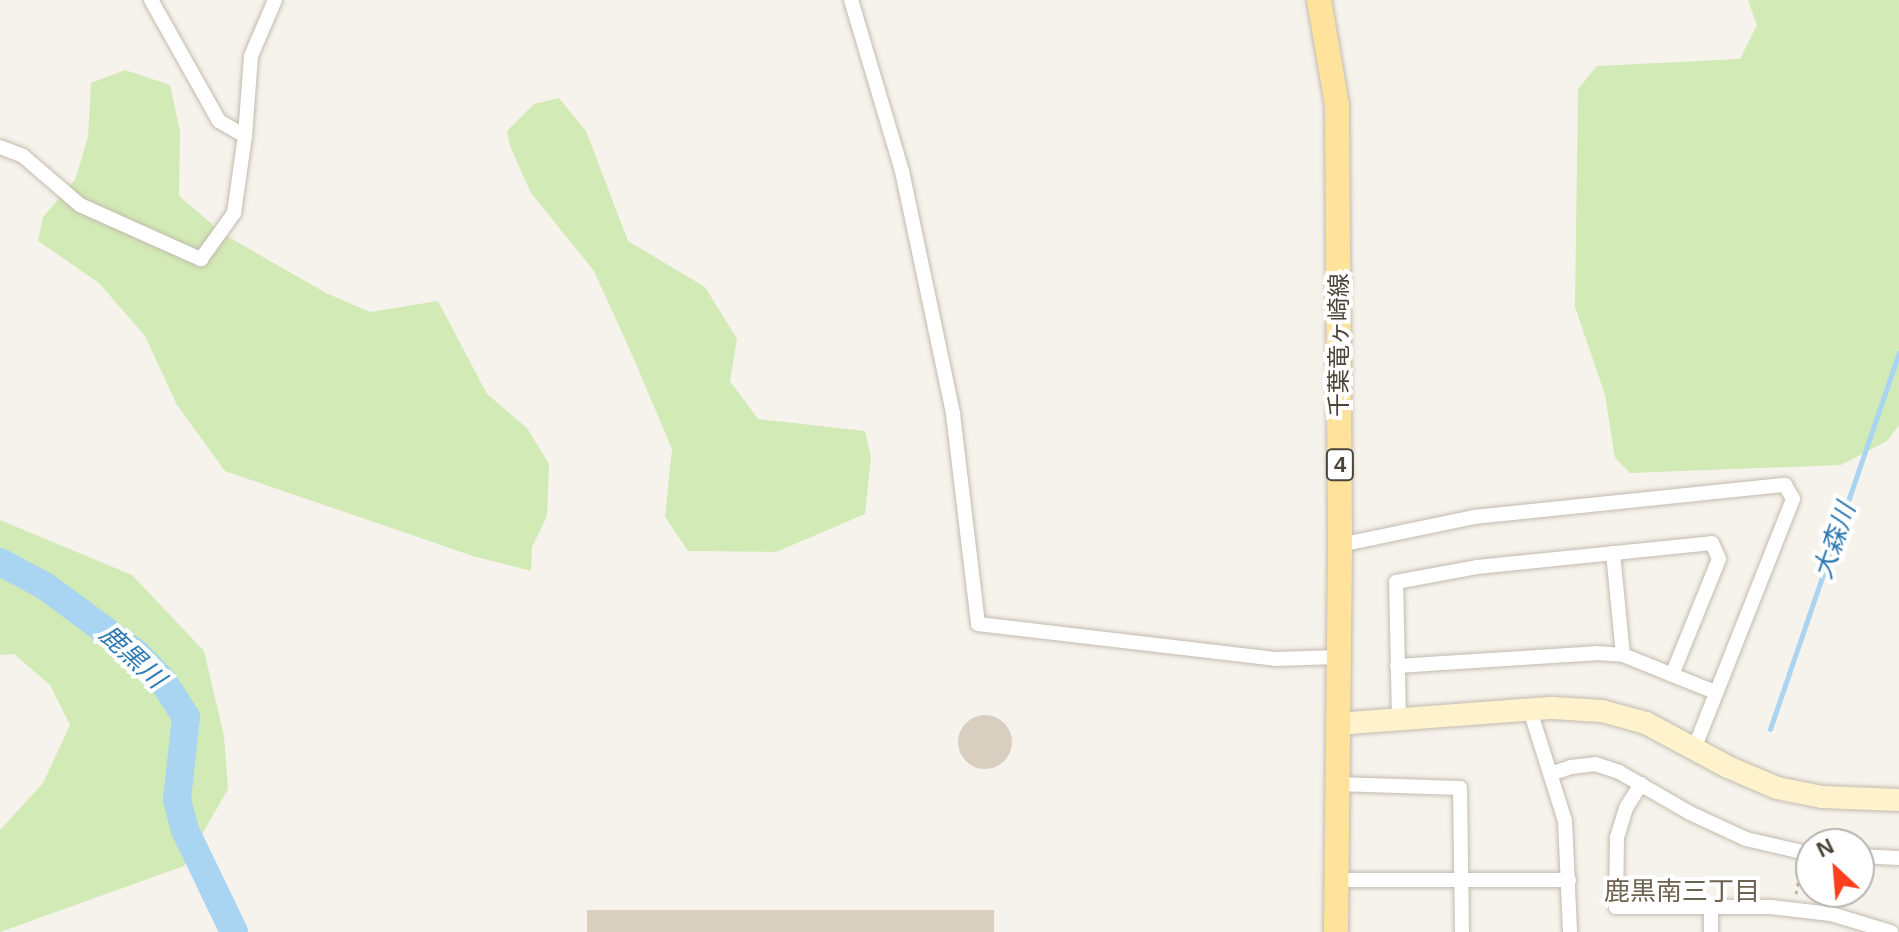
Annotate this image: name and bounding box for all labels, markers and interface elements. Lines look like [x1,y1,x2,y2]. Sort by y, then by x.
street label: 千葉竜ヶ崎線 [1325,273,1353,417]
road number: 4 [1324,447,1356,483]
water label: 大森川 [1808,499,1862,583]
water label: 鹿黒川 [93,619,171,695]
north arrow [1795,828,1875,908]
text: N [1813,833,1838,862]
district label: 鹿黒南三丁目 [1604,876,1760,908]

